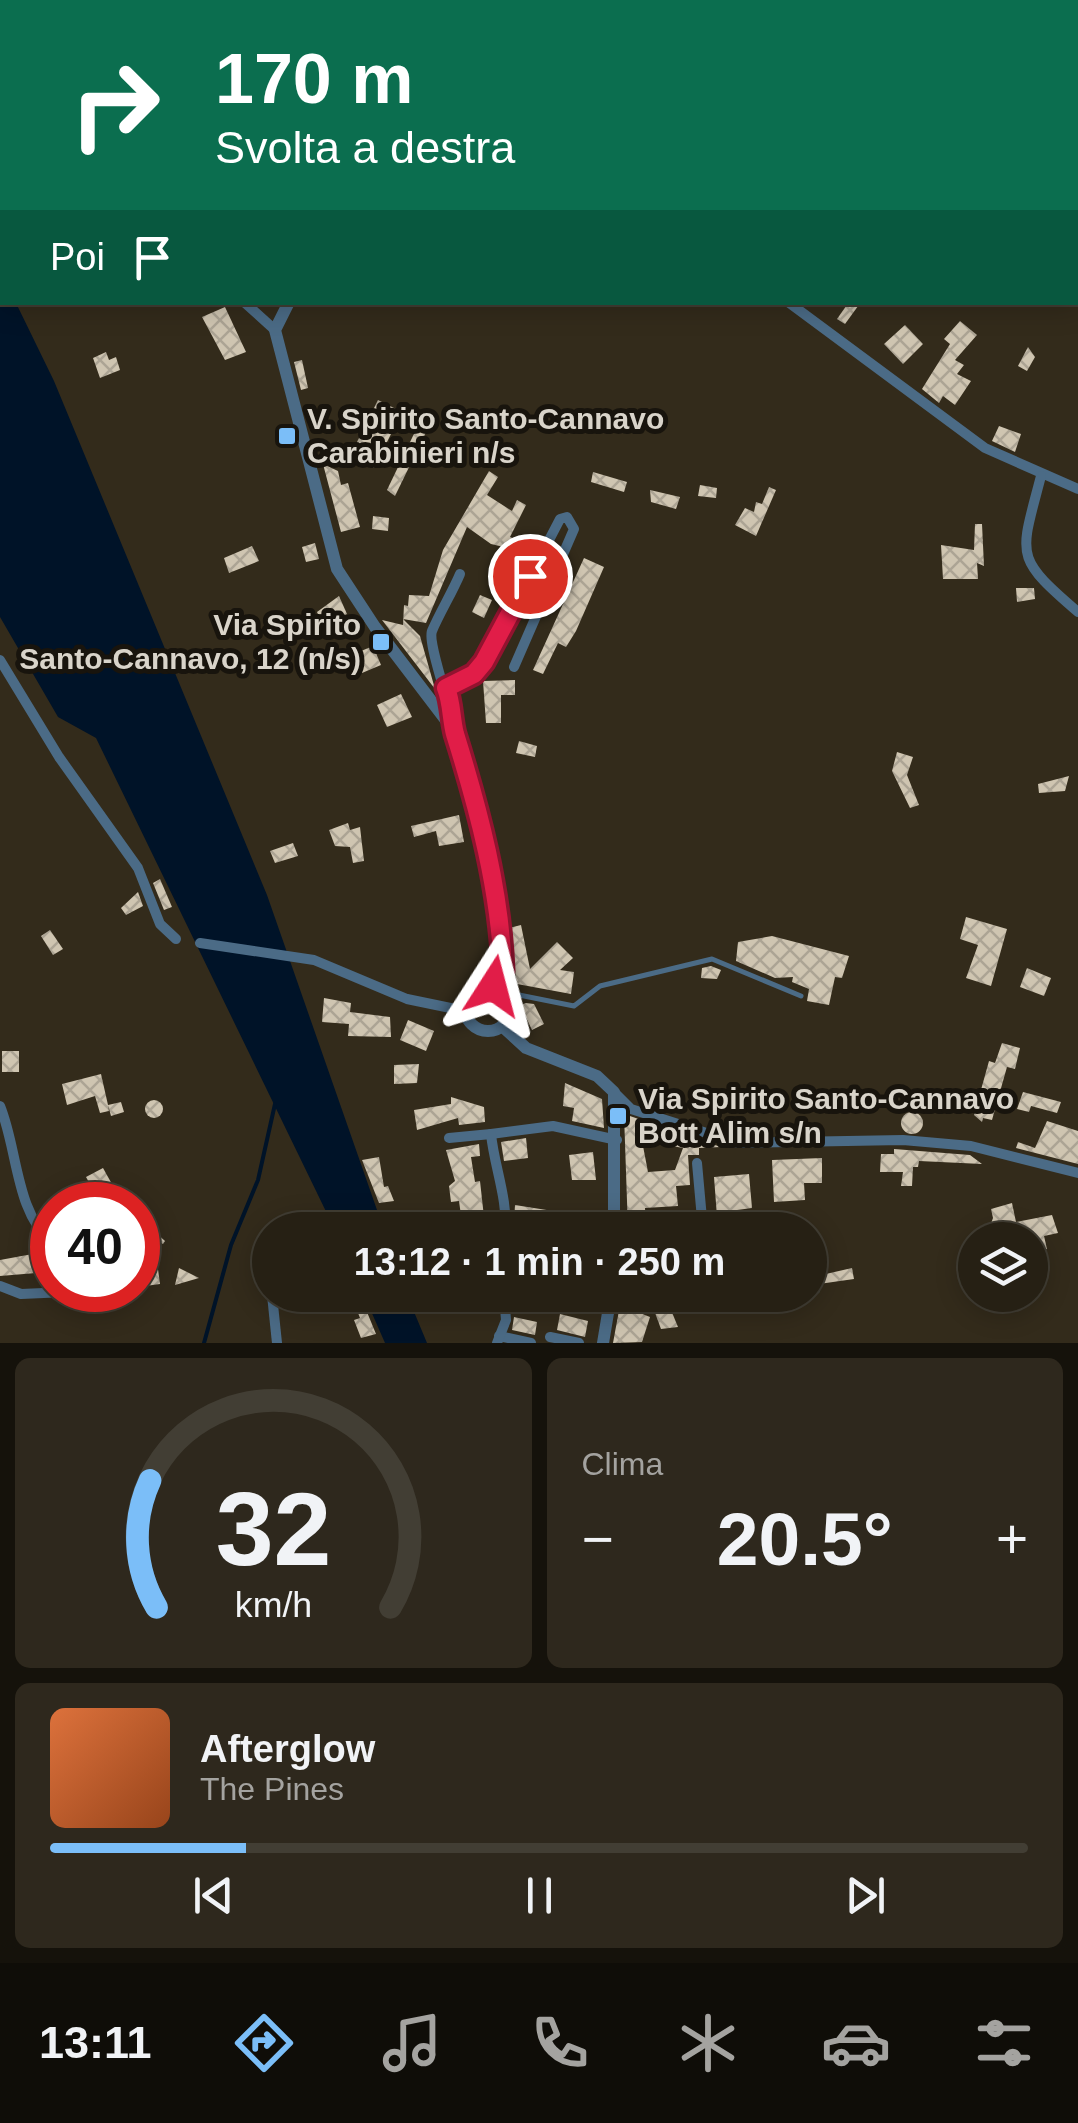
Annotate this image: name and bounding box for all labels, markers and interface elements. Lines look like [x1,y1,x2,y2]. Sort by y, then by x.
icon: right [50,40,180,170]
text: 170 m [215,40,413,118]
text: Svolta a destra [215,122,515,173]
icon: arrive [125,230,180,285]
text: Poi [50,236,105,278]
place label: V. Spirito Santo-Cannavo Carabinieri n/s [307,402,664,469]
marker: V. Spirito Santo-Cannavo Carabinieri n/s [276,425,298,447]
pin [488,534,573,619]
icon: arrive [503,549,558,604]
place label: Via Spirito Santo-Cannavo, 12 (n/s) [19,608,361,675]
marker: Via Spirito Santo-Cannavo, 12 (n/s) [370,631,392,653]
position arrow [441,934,545,1038]
place label: Via Spirito Santo-Cannavo Bott Alim s/n [638,1082,1014,1149]
marker: Via Spirito Santo-Cannavo Bott Alim s/n [607,1105,629,1127]
speed limit sign: 40 [30,1182,160,1312]
map controls [958,1222,1048,1312]
button: layers [958,1222,1048,1312]
text: 13:12 · 1 min · 250 m [354,1241,725,1283]
text: Clima [582,1446,663,1482]
text: 32 [215,1471,331,1587]
text: 20.5° [717,1497,893,1581]
text: − [582,1508,614,1570]
text: + [996,1508,1028,1570]
text: km/h [235,1585,312,1625]
text: Afterglow [200,1728,375,1770]
text: The Pines [200,1771,344,1807]
icon: previous [186,1868,241,1923]
icon: pause [512,1868,567,1923]
icon: next [838,1868,893,1923]
icon: directions [229,2008,299,2078]
icon: music [377,2008,447,2078]
icon: phone [525,2008,595,2078]
icon: climate [673,2008,743,2078]
icon: car [821,2008,891,2078]
icon: filters [969,2008,1039,2078]
text: 13:11 [39,2017,152,2068]

